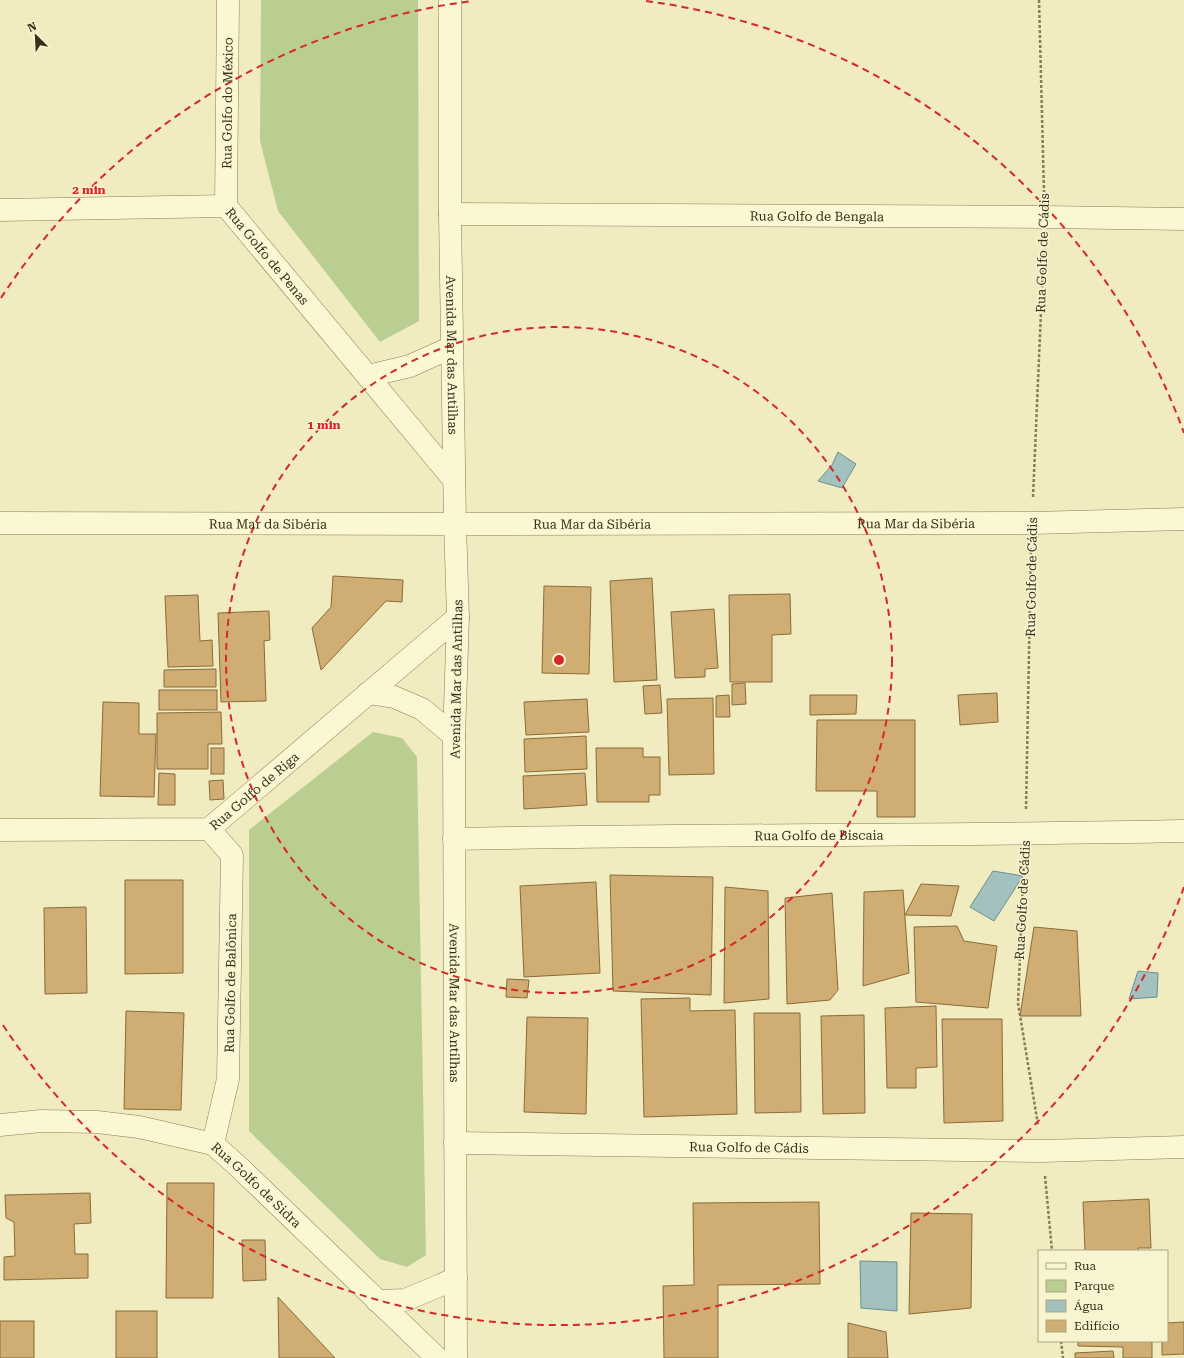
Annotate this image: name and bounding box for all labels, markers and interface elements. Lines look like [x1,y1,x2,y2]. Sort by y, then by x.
north arrow [16,16,56,56]
text: N [26,19,39,35]
street label: Rua Golfo do México [219,37,236,169]
text: 2 min [72,183,106,197]
street label: Rua Golfo de Cádis [1033,193,1052,313]
street label: Rua Golfo de Penas [223,205,312,308]
street label: Rua Golfo de Bengala [750,209,884,224]
street label: Avenida Mar das Antilhas [443,275,461,435]
text: 1 min [307,418,341,432]
street label: Rua Mar da Sibéria [209,516,327,532]
street label: Rua Mar da Sibéria [857,516,975,531]
street label: Rua Mar da Sibéria [533,517,651,532]
street label: Rua Golfo de Cádis [1023,517,1040,637]
street label: Avenida Mar das Antilhas [448,599,465,759]
centre of rings [552,653,566,667]
street label: Rua Golfo de Riga [207,749,302,833]
street label: Rua Golfo de Biscaia [754,828,884,843]
street label: Rua Golfo de Cádis [1012,840,1033,960]
street label: Rua Golfo de Balônica [222,913,239,1053]
street label: Avenida Mar das Antilhas [447,923,462,1083]
street label: Rua Golfo de Sidra [208,1139,304,1231]
street label: Rua Golfo de Cádis [689,1139,809,1156]
legend [1038,1250,1168,1342]
text: Rua [1074,1259,1097,1273]
text: Parque [1074,1279,1115,1293]
text: Água [1074,1299,1104,1313]
text: Edifício [1074,1319,1120,1333]

